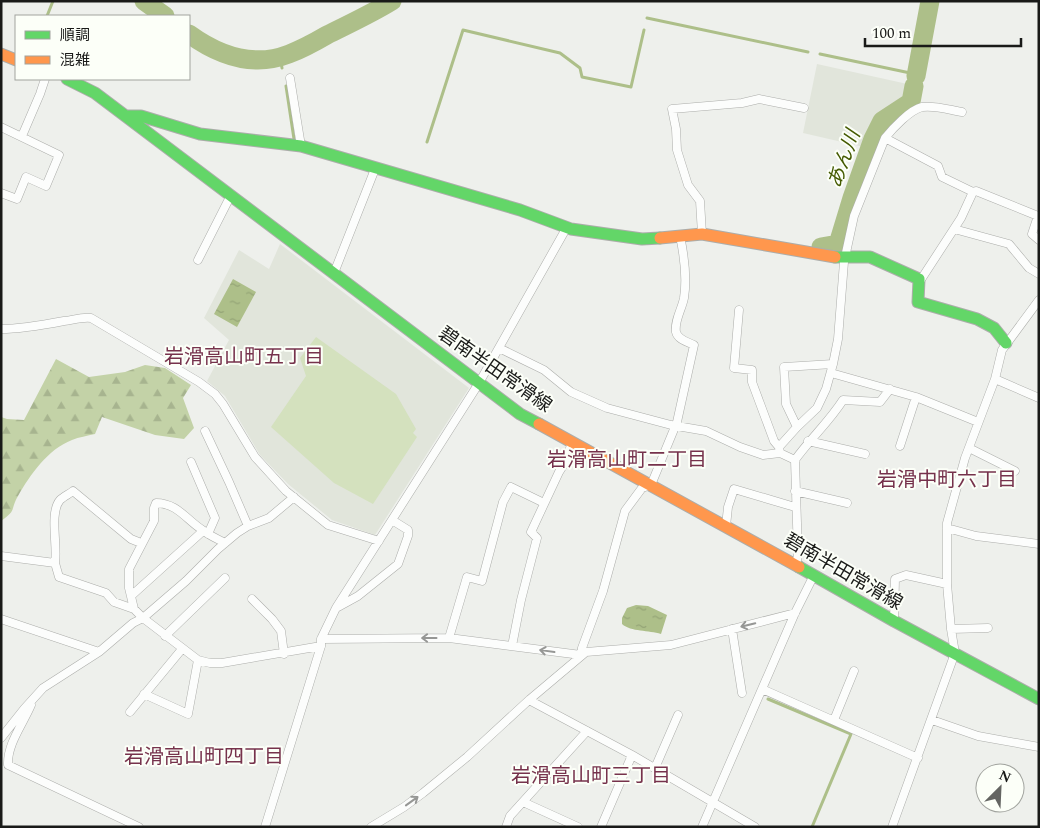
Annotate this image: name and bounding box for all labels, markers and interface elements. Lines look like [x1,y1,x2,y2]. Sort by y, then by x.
legend [15,15,190,80]
scale bar [865,15,1021,47]
text: 100 m [872,22,911,45]
text: 順調 [60,24,90,47]
text: 混雑 [60,49,90,72]
water label: あん川 [820,124,869,192]
street label: 碧南半田常滑線 [432,320,558,420]
district label: 岩滑高山町五丁目 [164,342,324,372]
district label: 岩滑高山町二丁目 [547,445,707,475]
district label: 岩滑中町六丁目 [877,465,1017,495]
street label: 碧南半田常滑線 [778,526,908,618]
one-way arrow [741,621,757,630]
one-way arrow [421,633,438,643]
one-way arrow [539,645,555,655]
district label: 岩滑高山町四丁目 [124,742,284,772]
district label: 岩滑高山町三丁目 [511,761,671,791]
north arrow [975,763,1025,813]
text: N [996,765,1015,788]
one-way arrow [405,796,419,806]

